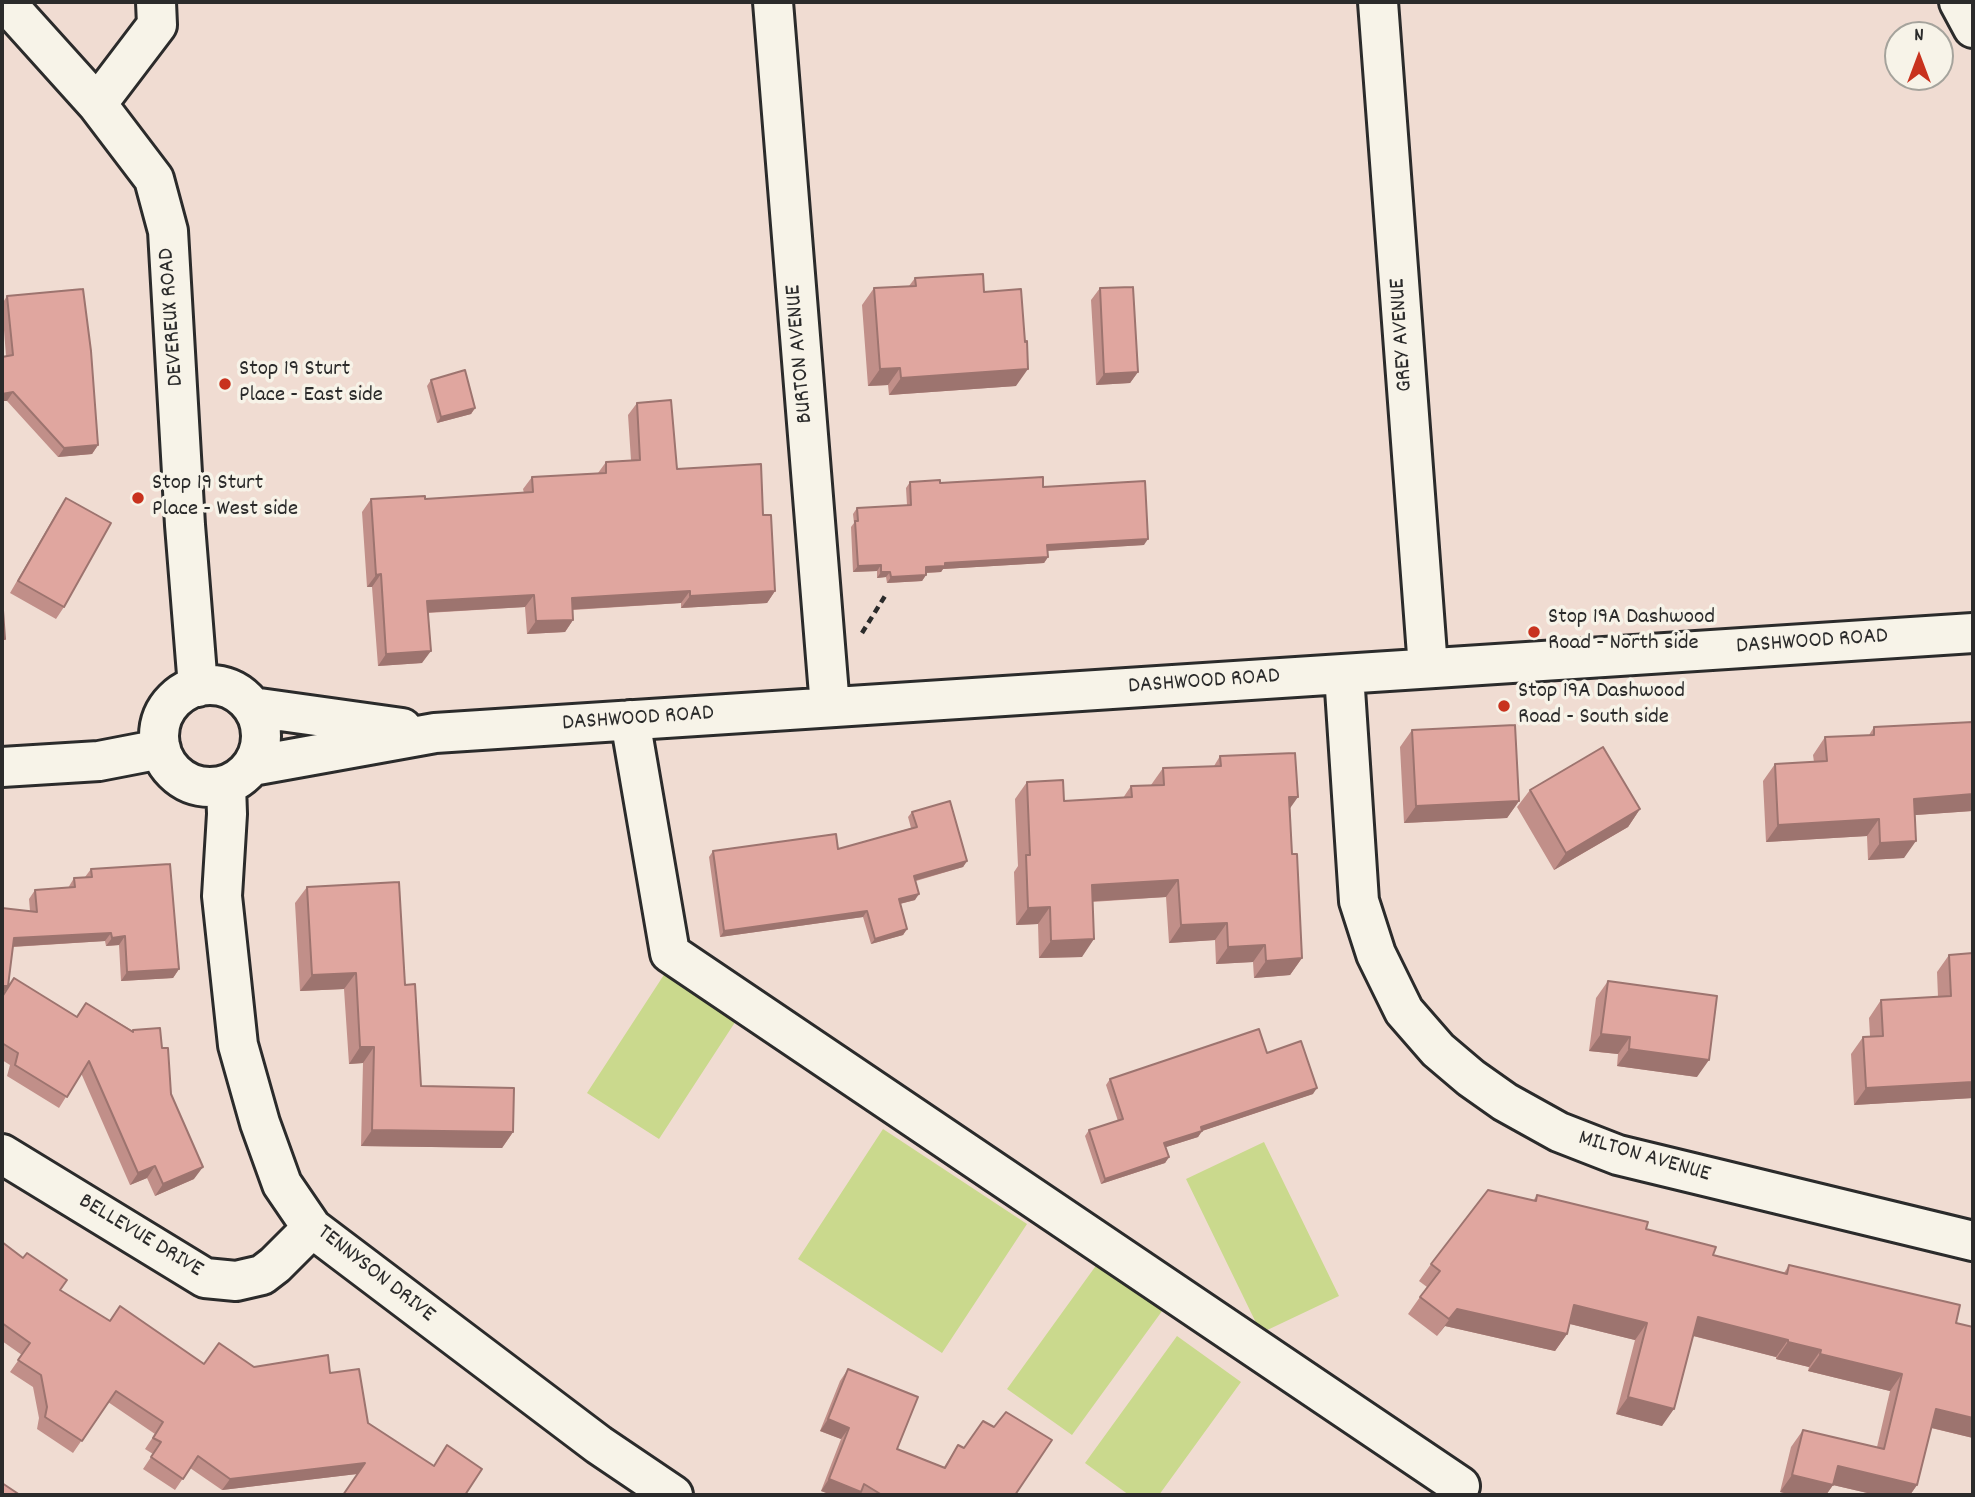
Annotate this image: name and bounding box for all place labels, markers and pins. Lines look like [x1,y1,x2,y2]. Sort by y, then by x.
place label: Stop 19 Sturt Place - East side [239,357,383,411]
marker: Stop 19 Sturt Place - East side [217,376,233,392]
place label: Stop 19 Sturt Place - West side [152,471,298,525]
marker: Stop 19 Sturt Place - West side [130,490,146,506]
place label: Stop 19A Dashwood Road - North side [1548,605,1715,659]
marker: Stop 19A Dashwood Road - North side [1526,624,1542,640]
place label: Stop 19A Dashwood Road - South side [1518,679,1685,733]
marker: Stop 19A Dashwood Road - South side [1496,698,1512,714]

